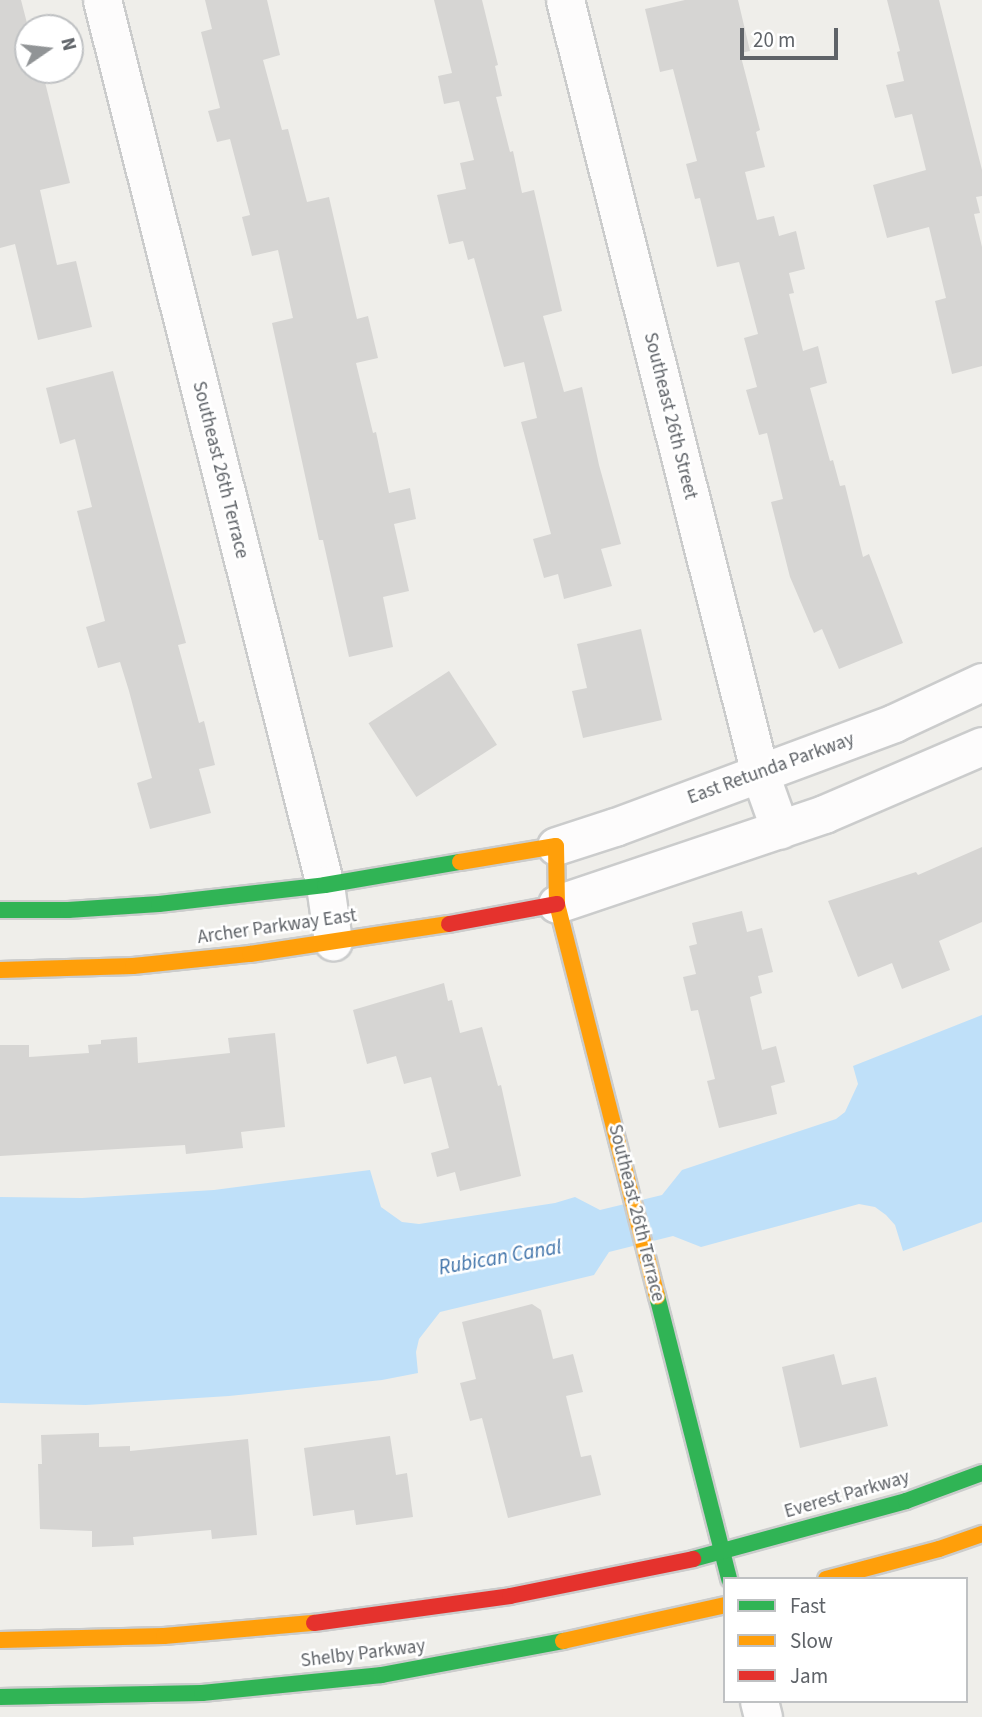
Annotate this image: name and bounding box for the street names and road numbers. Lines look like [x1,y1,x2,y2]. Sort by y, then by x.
street label: Southeast 26th Street [638,330,702,502]
street label: Southeast 26th Terrace [187,379,253,561]
street label: East Retunda Parkway [685,728,857,810]
street label: Archer Parkway East [196,905,358,949]
street label: Southeast 26th Terrace [603,1122,669,1304]
street label: Everest Parkway [782,1466,912,1524]
street label: Shelby Parkway [299,1635,427,1673]

